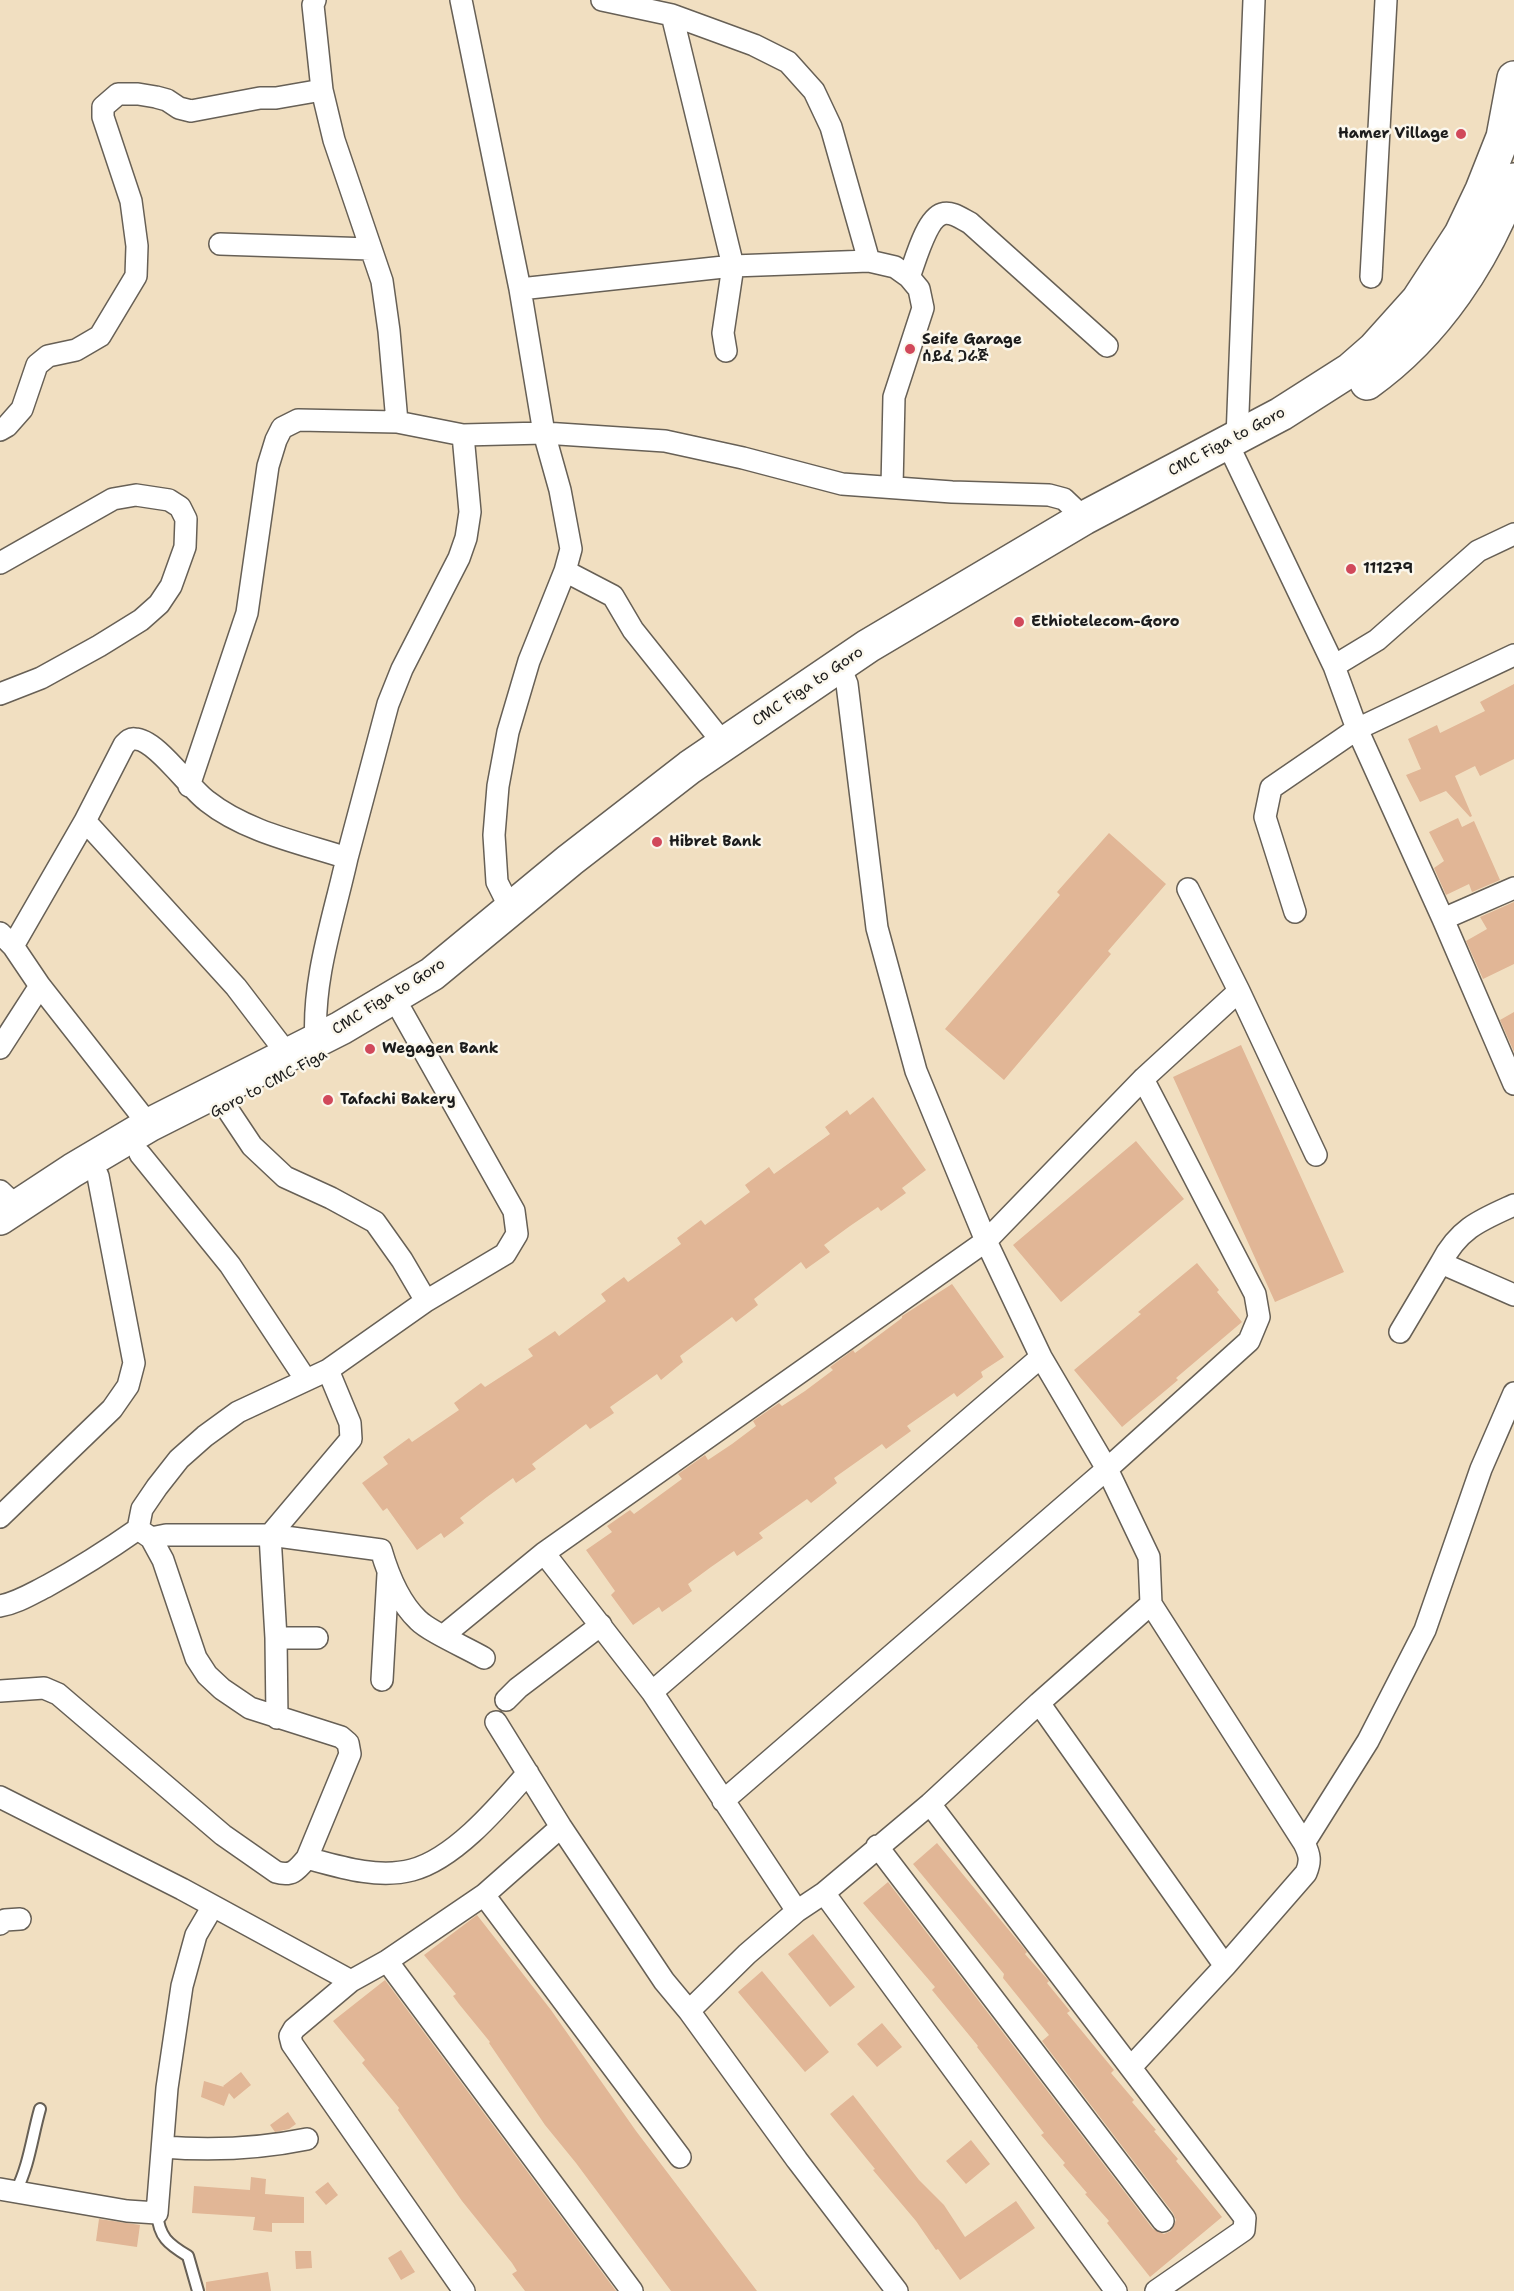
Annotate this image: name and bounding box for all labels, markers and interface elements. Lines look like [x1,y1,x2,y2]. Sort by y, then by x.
place label: Hamer Village [1338,125,1449,143]
marker: Hamer Village [1454,127,1468,141]
place label: Seife Garage ሰይፈ ጋራጅ [922,331,1022,366]
marker: Seife Garage ሰይፈ ጋራጅ [903,342,917,356]
street label: CMC Figa to Goro [1166,404,1288,480]
place label: 111279 [1363,560,1413,578]
marker: 111279 [1344,562,1358,576]
place label: Ethiotelecom-Goro [1031,613,1180,631]
marker: Ethiotelecom-Goro [1012,615,1026,629]
street label: CMC Figa to Goro [749,643,867,731]
place label: Hibret Bank [669,833,762,851]
marker: Hibret Bank [650,835,664,849]
street label: CMC Figa to Goro [329,955,449,1039]
place label: Wegagen Bank [382,1040,498,1058]
marker: Wegagen Bank [363,1042,377,1056]
street label: Goro to CMC Figa [208,1046,330,1122]
place label: Tafachi Bakery [340,1091,456,1109]
marker: Tafachi Bakery [321,1093,335,1107]

